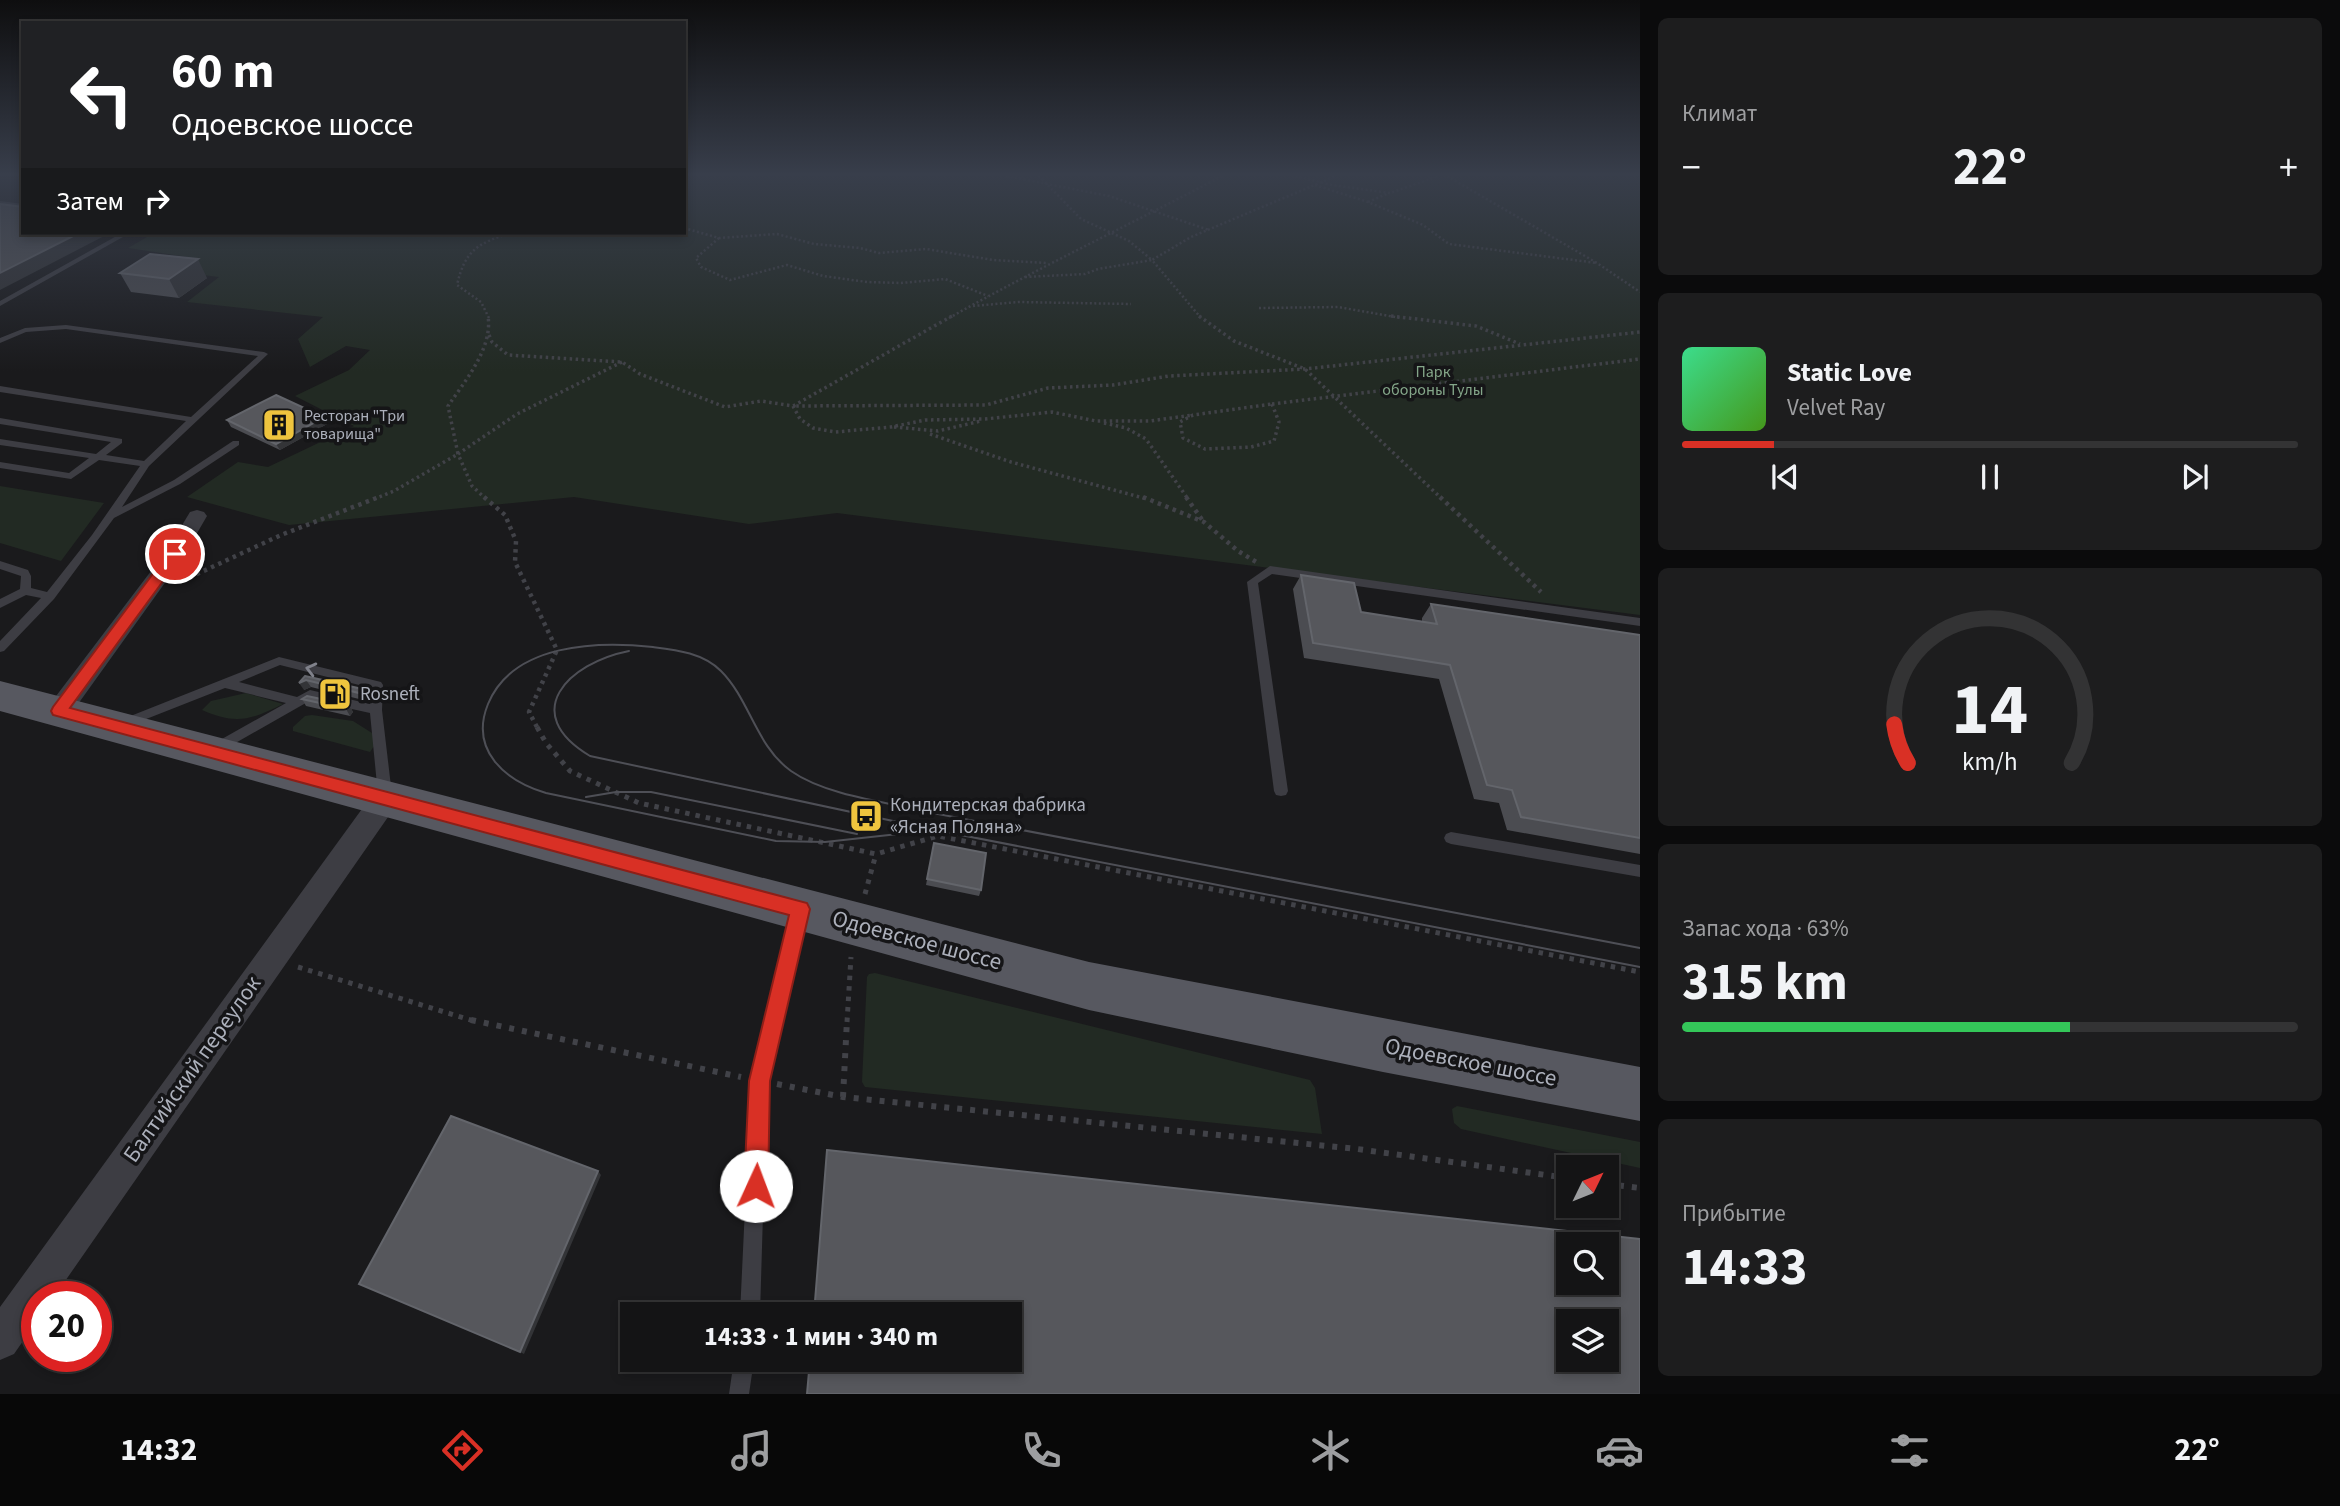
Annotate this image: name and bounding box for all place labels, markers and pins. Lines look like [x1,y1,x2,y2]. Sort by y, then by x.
place label: Ресторан "Три товарища" [304,405,405,445]
building icon: Ресторан "Три товарища" [260,406,298,444]
pin [145,524,205,584]
fuel station icon: Rosneft [316,675,354,713]
place label: Rosneft [360,681,421,708]
place label: Кондитерская фабрика «Ясная Поляна» [890,792,1086,841]
bus stop icon: Кондитерская фабрика «Ясная Поляна» [847,797,885,835]

